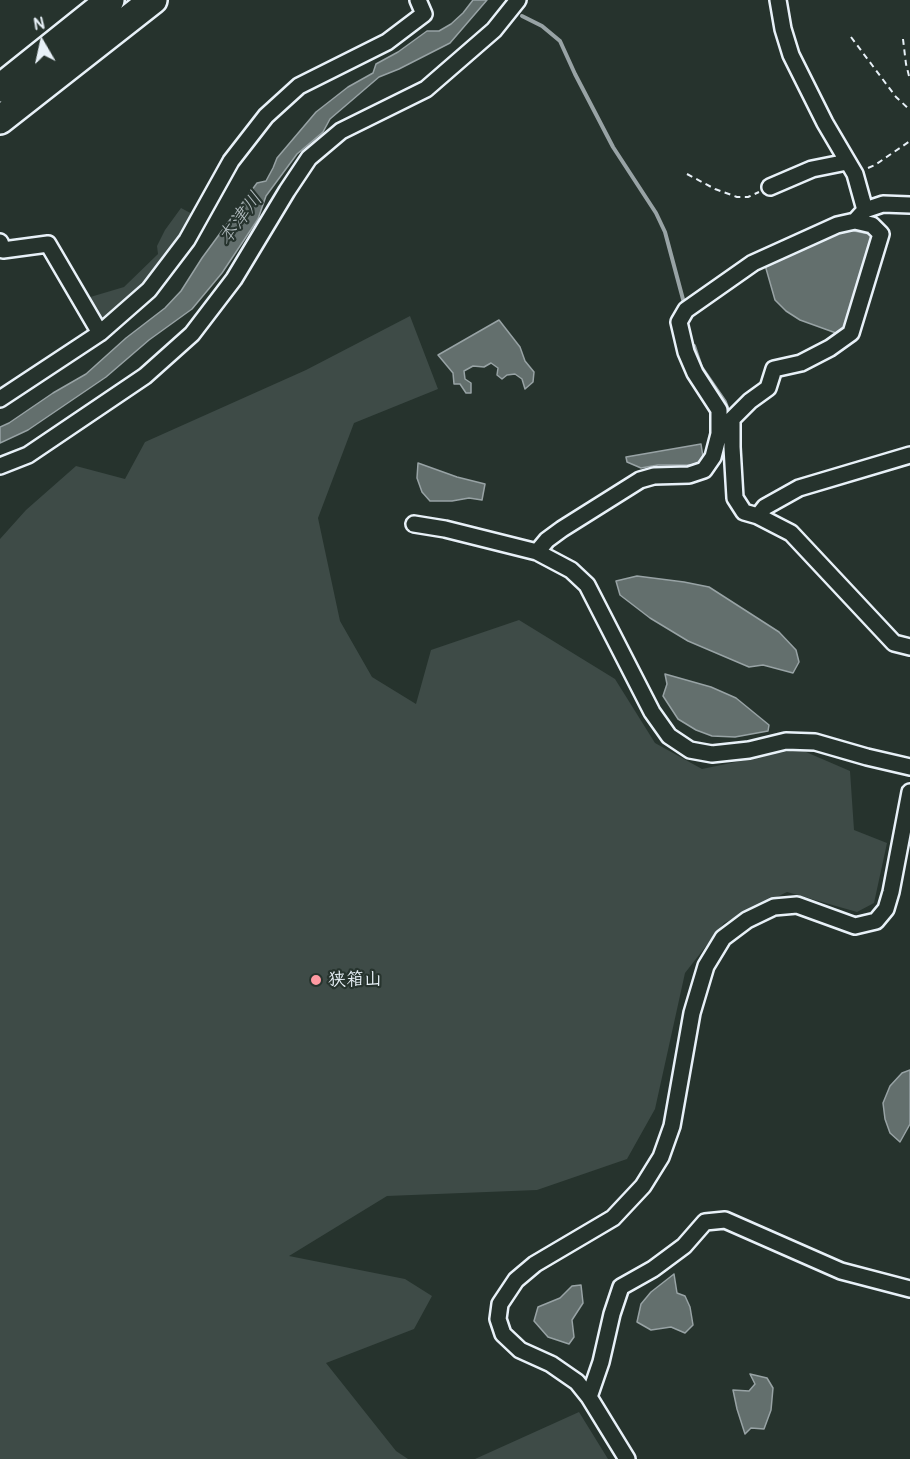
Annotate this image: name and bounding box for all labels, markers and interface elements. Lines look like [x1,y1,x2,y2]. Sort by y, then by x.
north arrow [12,12,72,72]
text: N [32,13,46,35]
water label: 本津川 [213,188,269,250]
place label: 狭箱山 [328,969,382,991]
marker: 狭箱山 [309,973,323,987]

